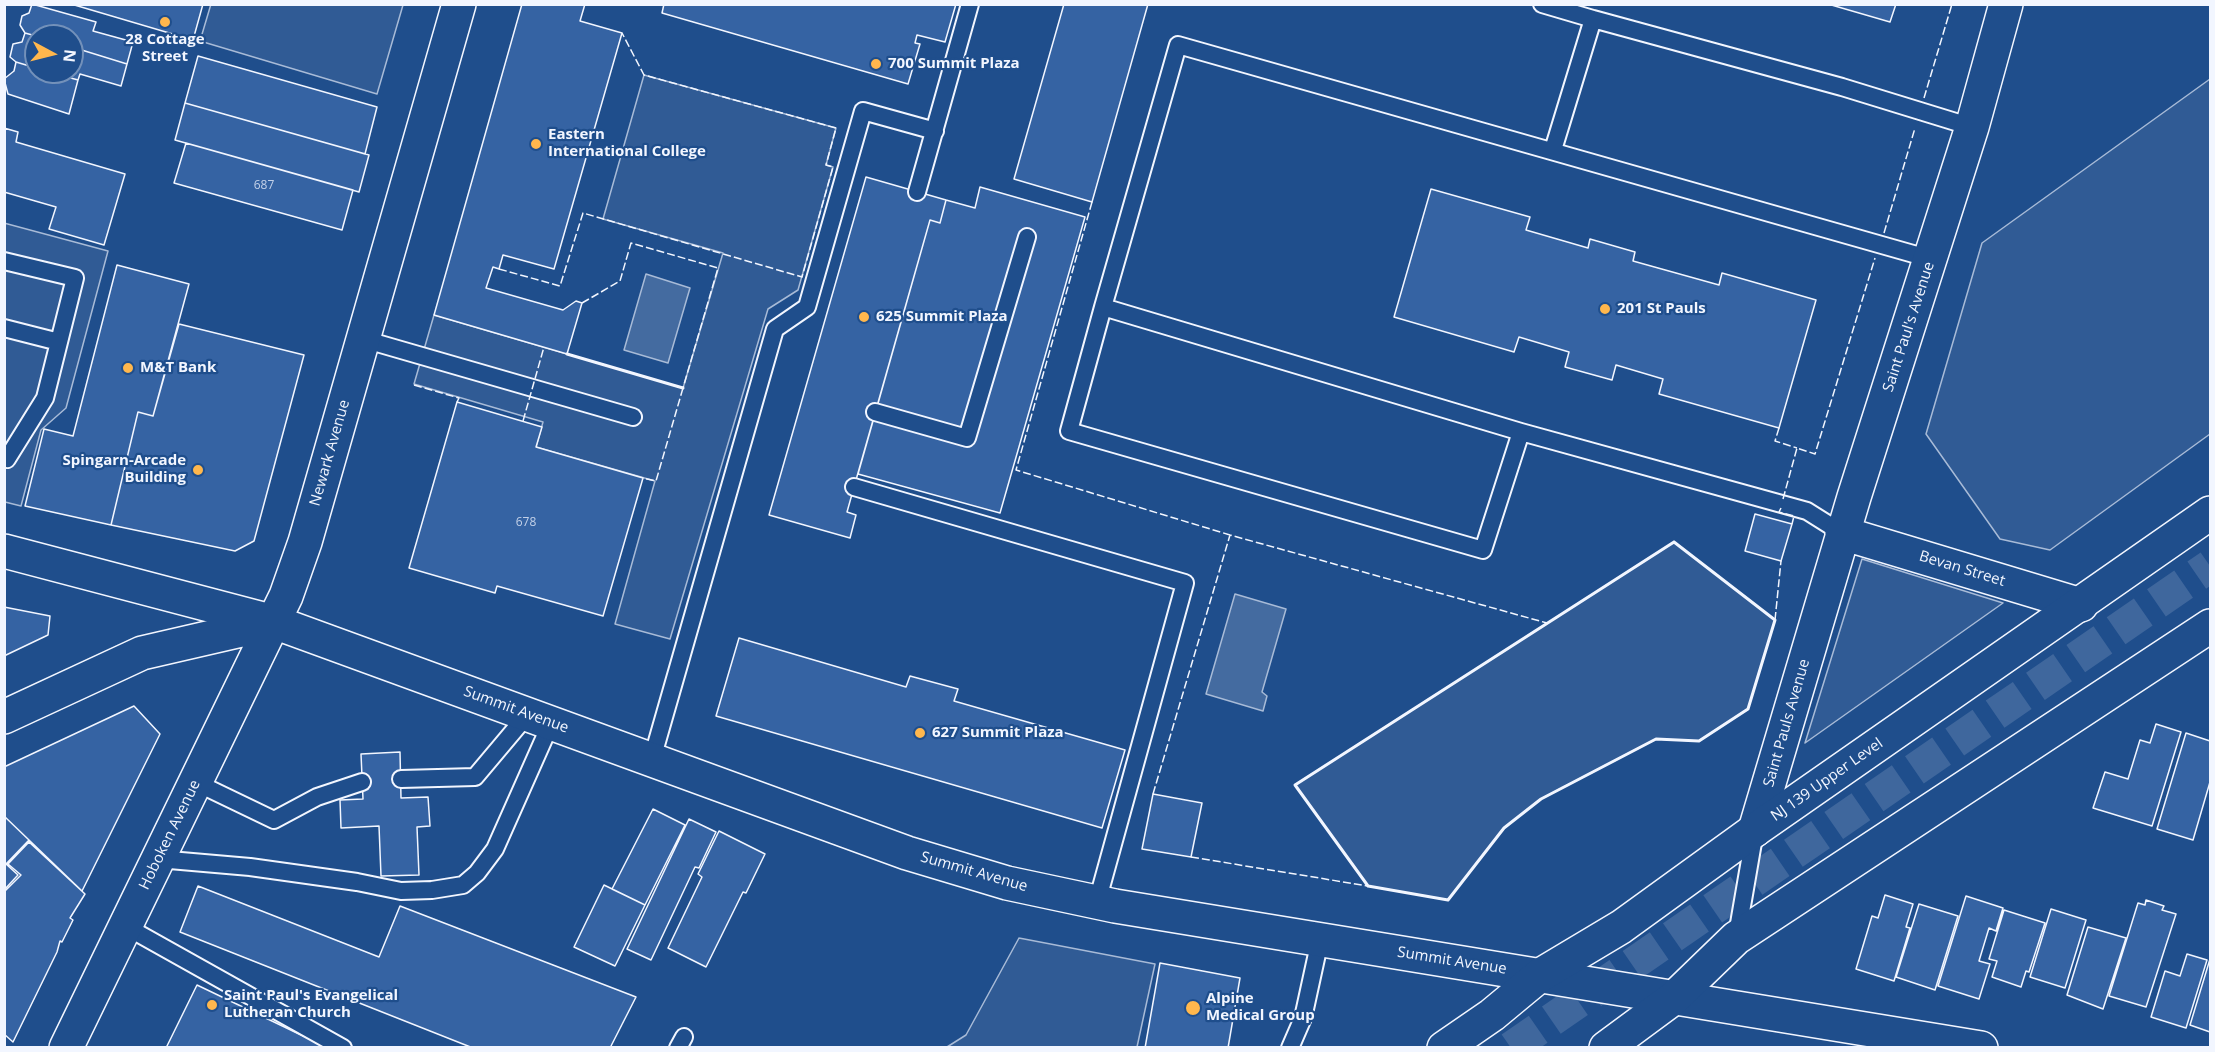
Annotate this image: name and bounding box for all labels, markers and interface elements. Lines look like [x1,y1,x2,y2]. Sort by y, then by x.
marker: 28 Cottage Street [158,15,172,29]
north arrow [24,24,84,84]
place label: 28 Cottage Street [125,31,205,66]
text: N [58,48,82,64]
place label: 700 Summit Plaza [888,55,1020,73]
marker: 700 Summit Plaza [869,57,883,71]
place label: Eastern International College [548,126,706,161]
marker: Eastern International College [529,137,543,151]
house number: 687 [254,179,274,193]
street label: Saint Paul's Avenue [1879,260,1939,394]
place label: 201 St Pauls [1617,300,1706,318]
marker: 201 St Pauls [1598,302,1612,316]
place label: 625 Summit Plaza [876,308,1008,326]
marker: 625 Summit Plaza [857,310,871,324]
place label: M&T Bank [140,359,216,377]
marker: M&T Bank [121,361,135,375]
street label: Newark Avenue [306,398,354,508]
place label: Spingarn-Arcade Building [62,452,186,487]
marker: Spingarn-Arcade Building [191,463,205,477]
house number: 678 [516,516,536,530]
street label: Bevan Street [1917,547,2007,591]
street label: Saint Pauls Avenue [1760,657,1814,789]
street label: Summit Avenue [461,683,571,737]
place label: 627 Summit Plaza [932,724,1064,742]
marker: 627 Summit Plaza [913,726,927,740]
street label: NJ 139 Upper Level [1768,735,1886,825]
street label: Hoboken Avenue [136,777,204,893]
street label: Summit Avenue [918,848,1030,896]
street label: Summit Avenue [1396,943,1508,979]
place label: Saint Paul's Evangelical Lutheran Church [224,987,398,1022]
place label: Alpine Medical Group [1206,990,1315,1025]
marker: Saint Paul's Evangelical Lutheran Church [205,998,219,1012]
marker: Alpine Medical Group [1184,999,1202,1017]

